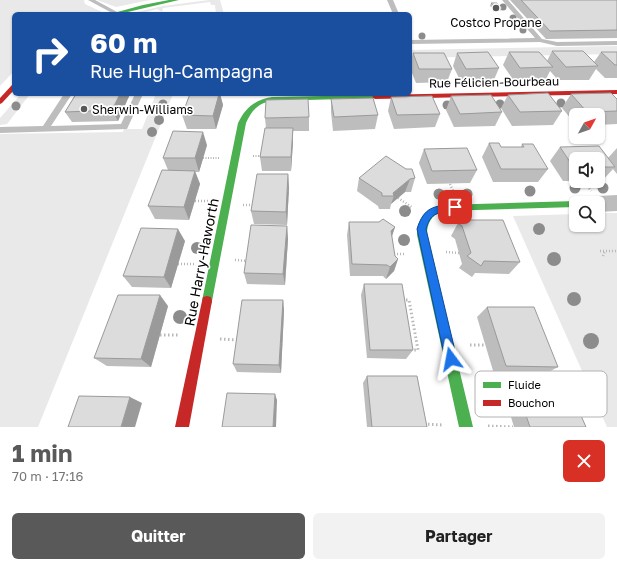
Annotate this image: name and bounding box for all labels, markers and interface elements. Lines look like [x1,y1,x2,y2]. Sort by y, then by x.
marker: Costco Propane [491,3,501,13]
place label: Costco Propane [450,15,542,30]
text: 60 m [90,26,157,59]
icon: right [24,28,76,80]
text: Rue Hugh-Campagna [90,60,273,82]
street label: Rue Félicien-Bourbeau [429,73,559,91]
place label: Sherwin-Williams [92,102,193,117]
marker: Sherwin-Williams [79,104,89,114]
north arrow [569,108,605,144]
map controls [569,108,605,232]
button: sound [569,152,605,188]
pin [438,190,472,224]
icon: arrive [444,196,466,218]
button: search [569,196,605,232]
street label: Rue Harry-Haworth [180,197,222,327]
position arrow [430,338,472,380]
legend [475,371,607,417]
text: Fluide [508,378,541,391]
text: Bouchon [508,396,555,409]
text: 1 min [12,438,72,467]
button: close [563,440,605,482]
text: 70 m · 17:16 [12,468,83,484]
button: Quitter [12,513,305,559]
button: Partager [313,513,605,559]

